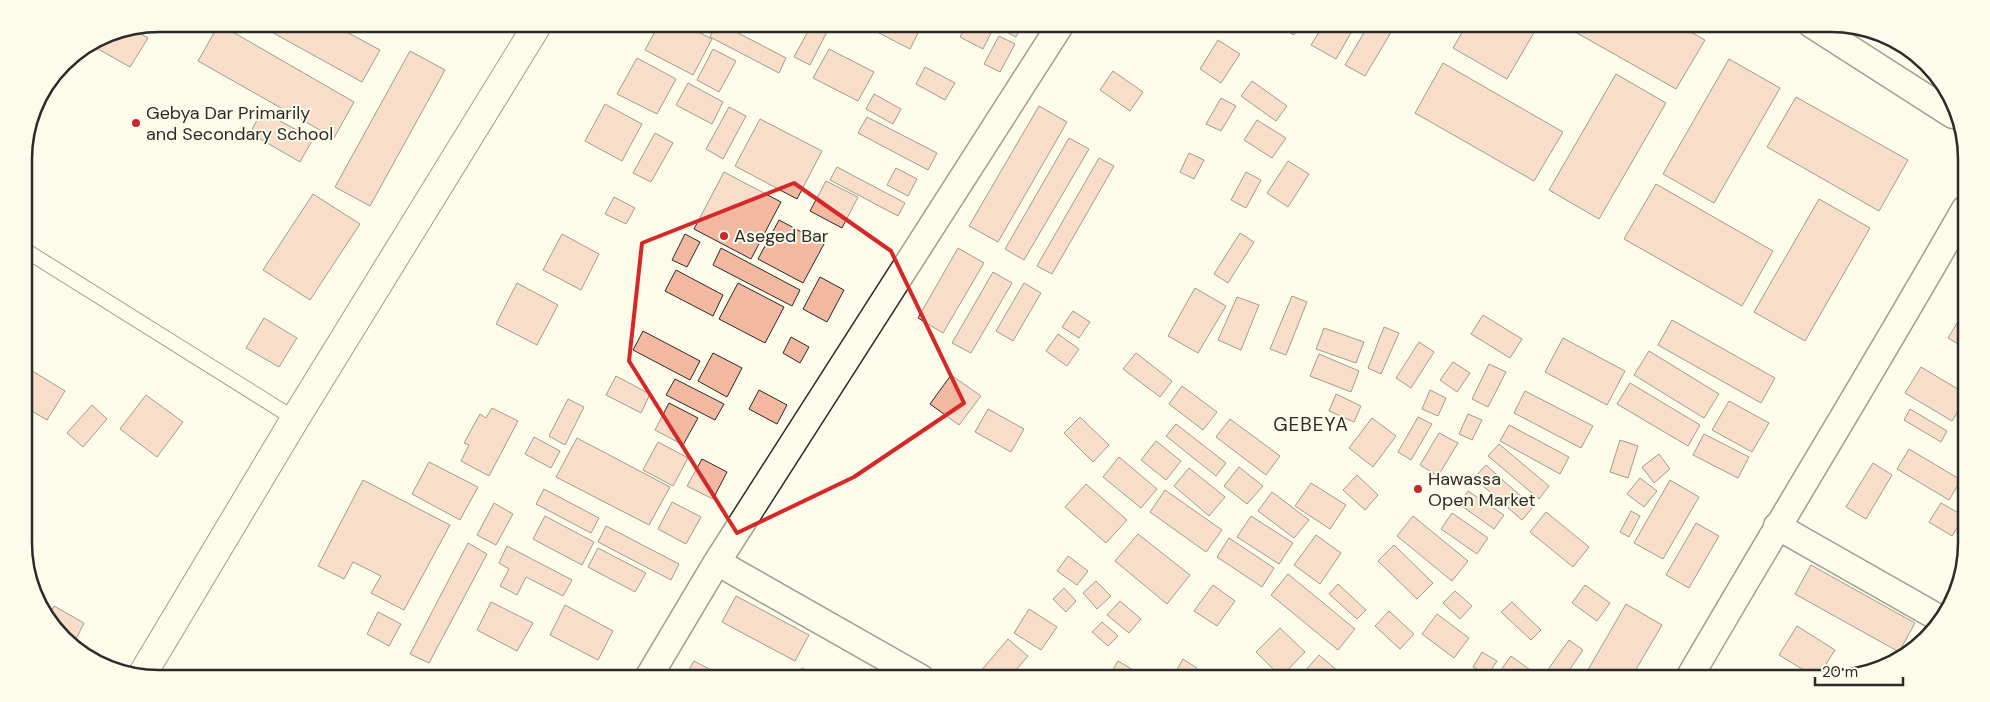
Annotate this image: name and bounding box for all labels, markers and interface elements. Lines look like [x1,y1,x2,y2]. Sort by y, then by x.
place label: Gebya Dar Primarily and Secondary School [146,101,333,146]
marker: Gebya Dar Primarily and Secondary School [130,117,142,129]
place label: Aseged Bar [734,224,829,248]
marker: Aseged Bar [718,230,730,242]
district label: GEBEYA [1273,412,1349,437]
place label: Hawassa Open Market [1428,467,1536,512]
marker: Hawassa Open Market [1412,483,1424,495]
scale bar [1815,654,1902,686]
text: 20 m [1822,662,1858,682]

